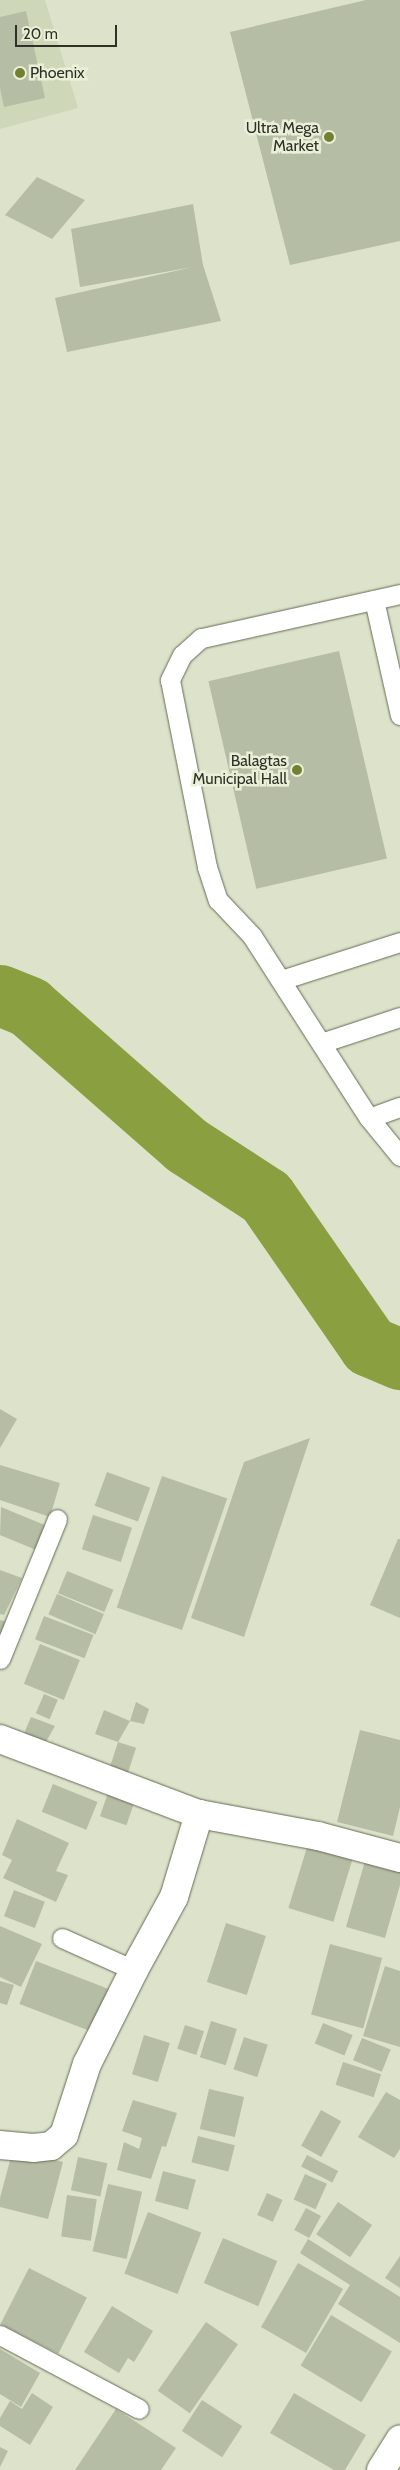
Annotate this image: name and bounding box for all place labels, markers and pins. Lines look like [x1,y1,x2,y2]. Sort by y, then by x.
place label: Phoenix [30,63,85,83]
marker: Phoenix [14,67,26,79]
place label: Ultra Mega Market [246,118,319,156]
marker: Ultra Mega Market [323,131,335,143]
place label: Balagtas Municipal Hall [192,751,287,789]
marker: Balagtas Municipal Hall [291,764,303,776]

